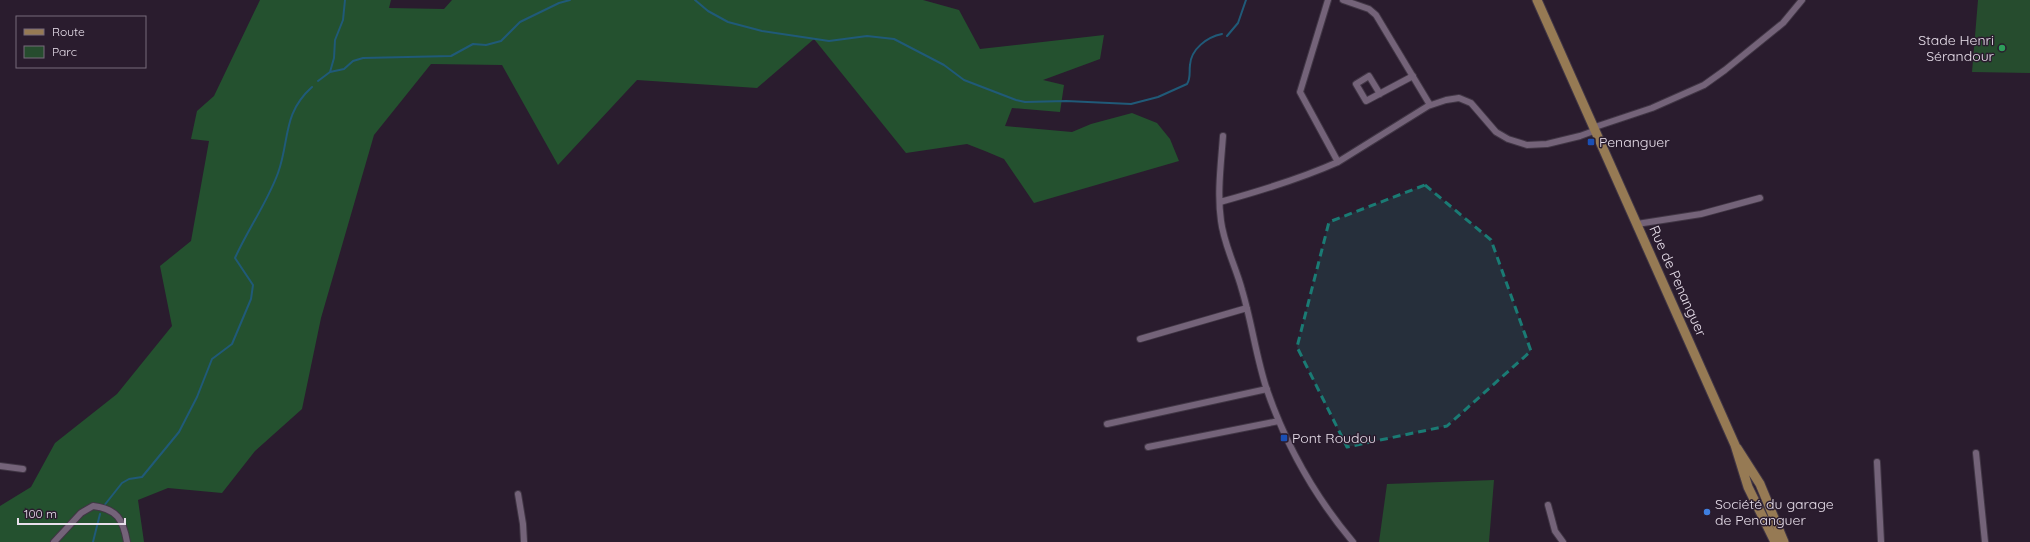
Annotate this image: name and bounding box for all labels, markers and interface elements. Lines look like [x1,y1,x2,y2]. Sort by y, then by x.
legend [16,16,146,68]
text: Route [52,24,85,39]
place label: Stade Henri Sérandour [1918,31,1995,65]
marker: Stade Henri Sérandour [1997,43,2007,53]
text: Parc [52,44,77,59]
place label: Penanguer [1599,133,1670,151]
marker: Penanguer [1586,137,1596,147]
street label: Rue de Penanguer [1645,223,1711,340]
place label: Pont Roudou [1292,429,1376,447]
marker: Pont Roudou [1279,433,1289,443]
place label: Société du garage de Penanguer [1715,495,1834,529]
scale bar [18,500,125,526]
text: 100 m [24,506,57,521]
marker: Société du garage de Penanguer [1702,507,1712,517]

